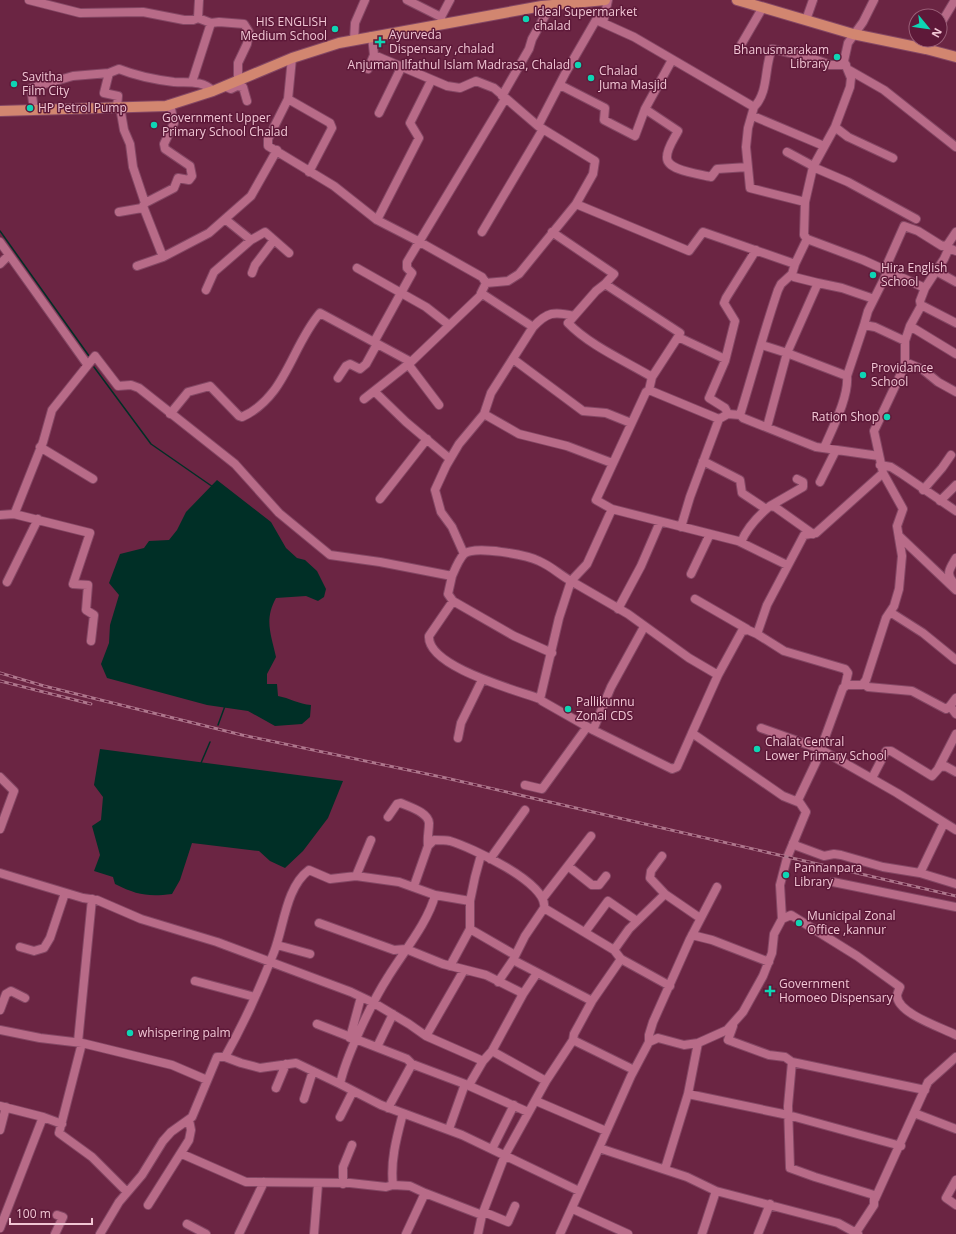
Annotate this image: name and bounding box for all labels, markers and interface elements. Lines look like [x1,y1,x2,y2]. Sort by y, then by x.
place label: Ideal Supermarket chalad [534,3,637,34]
north arrow [908,8,948,48]
place label: HIS ENGLISH Medium School [240,13,327,44]
marker: Ideal Supermarket chalad [521,14,531,24]
marker: HIS ENGLISH Medium School [330,24,340,34]
place label: Ayurveda Dispensary ,chalad [389,26,494,57]
text: N [928,26,946,41]
marker: Ayurveda Dispensary ,chalad [374,36,386,48]
place label: Bhanusmarakam Library [733,41,830,72]
marker: Bhanusmarakam Library [832,52,842,62]
place label: Anjuman Ilfathul Islam Madrasa, Chalad [348,56,570,73]
marker: Anjuman Ilfathul Islam Madrasa, Chalad [573,60,583,70]
place label: Chalad Juma Masjid [598,62,667,93]
place label: Savitha Film City [22,68,70,99]
marker: Chalad Juma Masjid [586,73,596,83]
marker: Savitha Film City [9,79,19,89]
place label: HP Petrol Pump [38,99,127,116]
marker: HP Petrol Pump [25,103,35,113]
place label: Government Upper Primary School Chalad [162,109,288,140]
marker: Government Upper Primary School Chalad [149,120,159,130]
place label: Hira English School [881,259,947,290]
marker: Hira English School [868,270,878,280]
place label: Providance School [871,359,933,390]
marker: Providance School [858,370,868,380]
place label: Ration Shop [811,408,879,425]
marker: Ration Shop [882,412,892,422]
place label: Pallikunnu Zonal CDS [576,693,635,724]
marker: Pallikunnu Zonal CDS [563,704,573,714]
place label: Chalat Central Lower Primary School [765,733,887,764]
marker: Chalat Central Lower Primary School [752,744,762,754]
place label: Pannanpara Library [794,859,862,890]
marker: Pannanpara Library [781,870,791,880]
place label: Municipal Zonal Office ,kannur [807,907,896,938]
marker: Municipal Zonal Office ,kannur [794,918,804,928]
place label: Government Homoeo Dispensary [779,975,894,1006]
marker: Government Homoeo Dispensary [764,985,776,997]
place label: whispering palm [138,1024,231,1041]
marker: whispering palm [125,1028,135,1038]
scale bar [10,1200,92,1226]
text: 100 m [16,1205,51,1222]

